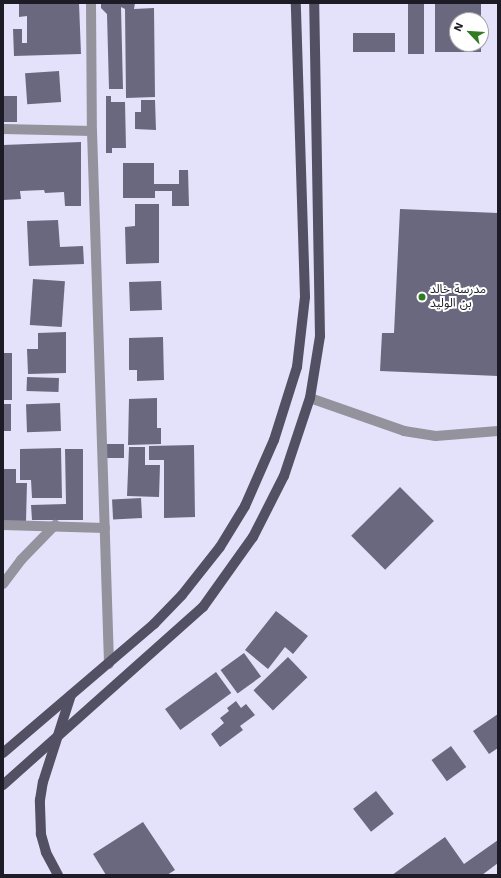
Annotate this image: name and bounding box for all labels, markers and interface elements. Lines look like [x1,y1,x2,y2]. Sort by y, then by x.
north arrow [449,12,489,52]
text: N [451,21,466,34]
place label: مدرسة خالد بن الوليد [430,283,486,311]
marker: مدرسة خالد بن الوليد [417,292,427,302]

